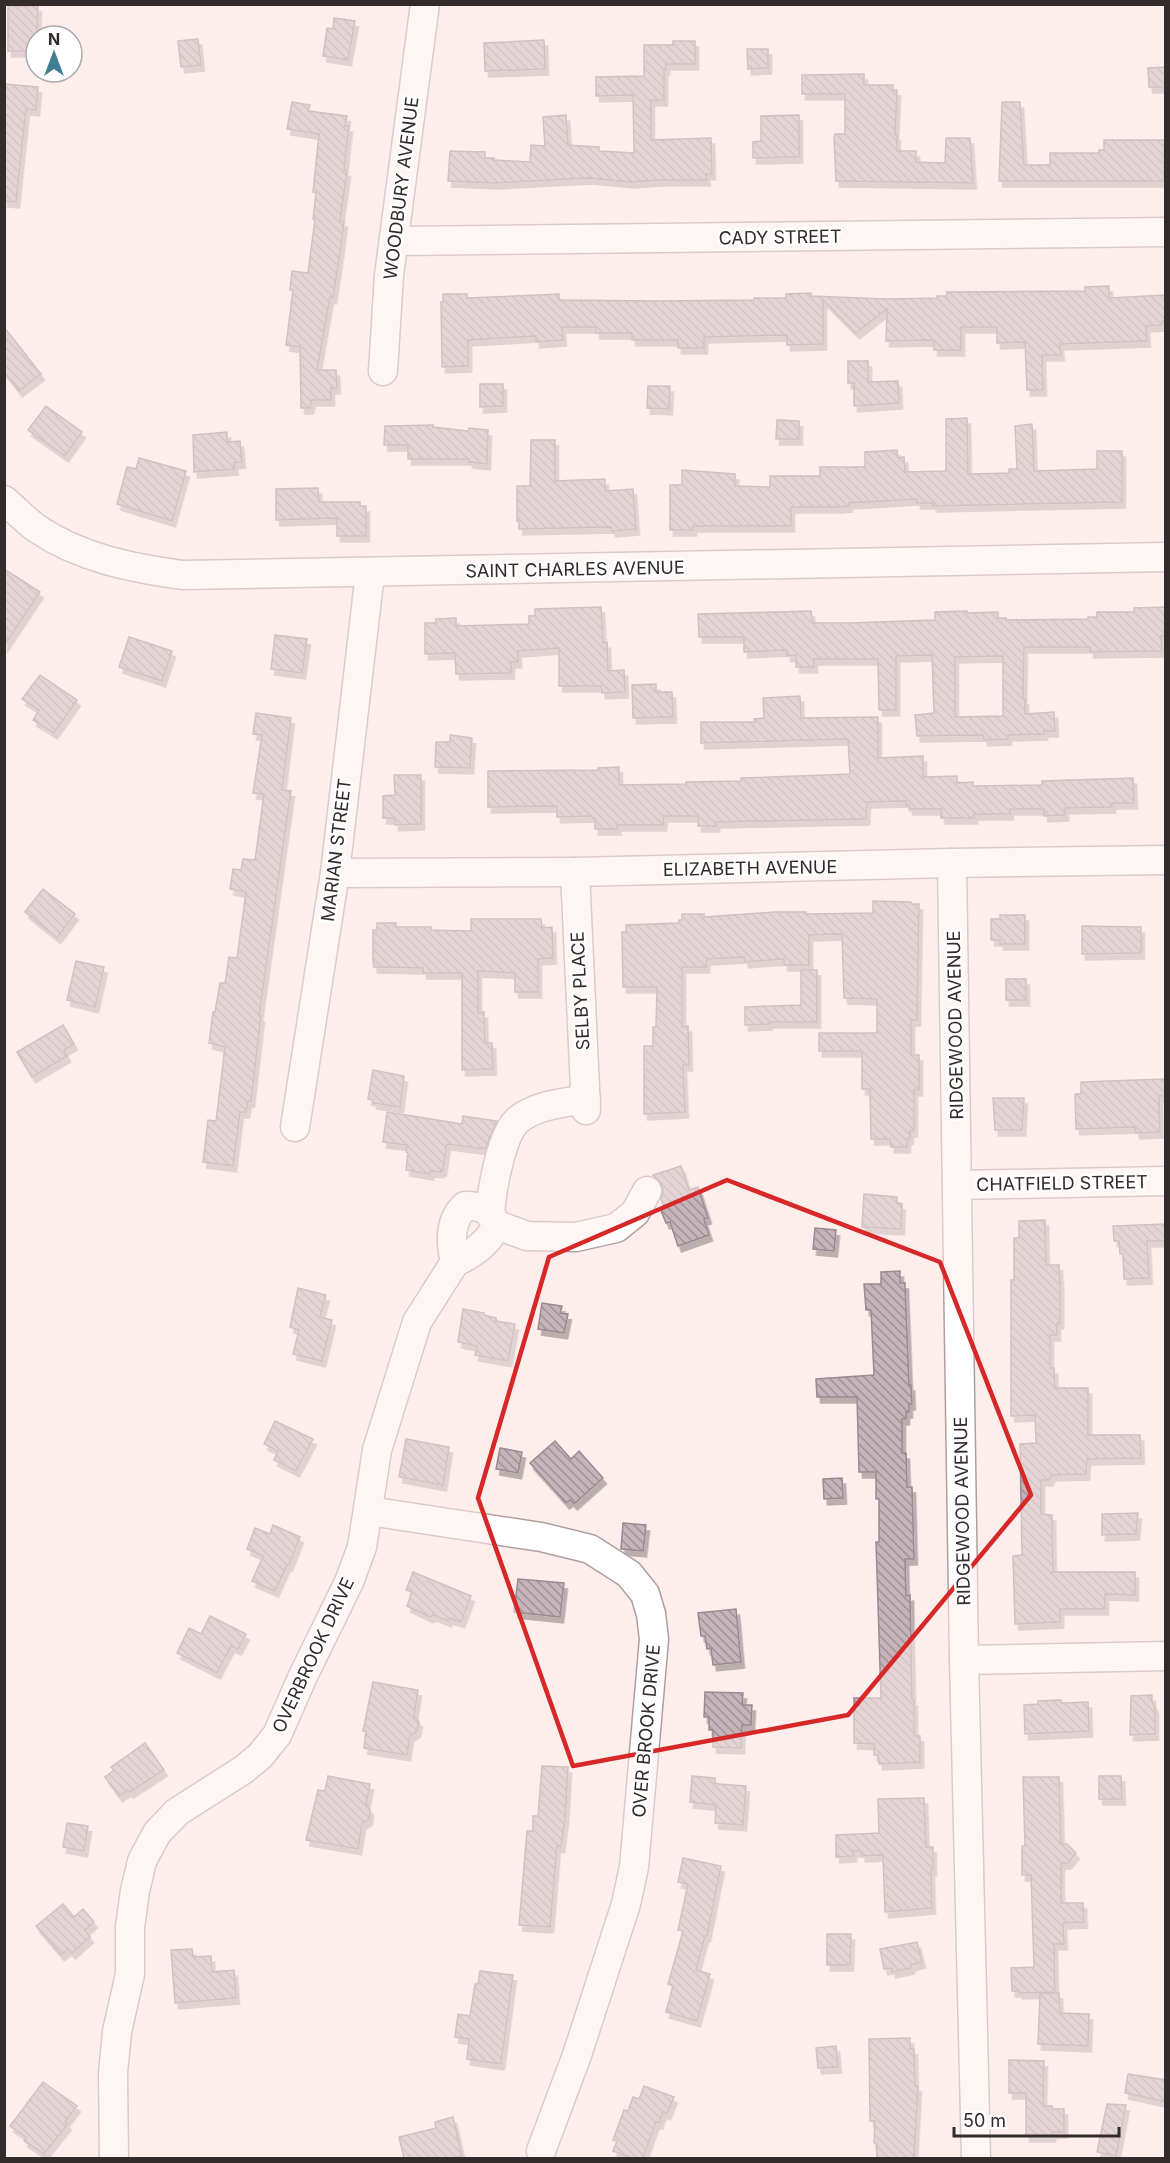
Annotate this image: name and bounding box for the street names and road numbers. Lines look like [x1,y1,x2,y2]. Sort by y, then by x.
street label: WOODBURY AVENUE [379,95,423,281]
street label: CADY STREET [718,225,842,249]
street label: SAINT CHARLES AVENUE [465,557,685,581]
street label: MARIAN STREET [317,777,355,923]
street label: ELIZABETH AVENUE [663,856,837,880]
street label: RIDGEWOOD AVENUE [943,930,967,1120]
street label: SELBY PLACE [566,931,594,1051]
street label: CHATFIELD STREET [976,1171,1148,1195]
street label: RIDGEWOOD AVENUE [950,1416,974,1606]
street label: OVERBROOK DRIVE [268,1574,358,1736]
street label: OVER BROOK DRIVE [628,1644,664,1818]

